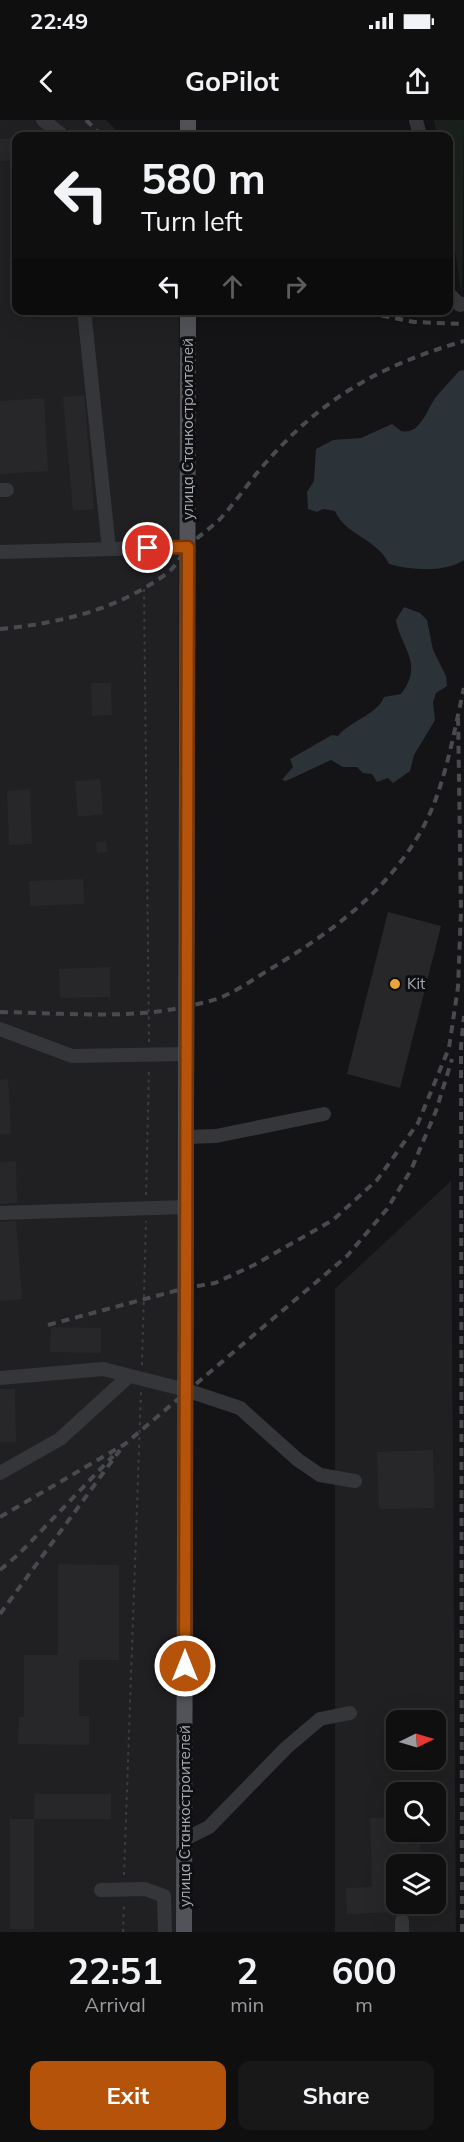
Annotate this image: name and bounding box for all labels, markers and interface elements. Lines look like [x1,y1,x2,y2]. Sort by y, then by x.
text: 22:49 [30,7,88,35]
text: GoPilot [185,64,279,98]
icon: back [30,65,63,98]
icon: share [401,65,434,98]
text: 580 m [141,152,266,205]
icon: left [42,156,120,234]
text: Turn left [141,204,243,238]
icon: left [153,270,186,303]
icon: ahead [216,270,249,303]
icon: right [279,270,312,303]
street label: улица Станкостроителей [178,338,197,520]
pin [122,522,173,573]
icon: arrive [131,531,164,564]
place label: Kit [407,974,425,993]
marker: Kit [388,977,402,991]
position arrow [153,1634,217,1698]
north arrow [386,1710,446,1770]
map controls [386,1710,446,1914]
street label: улица Станкостроителей [175,1725,194,1907]
button: search [386,1782,446,1842]
button: layers [386,1854,446,1914]
text: 22:51 [67,1948,163,1993]
text: 2 [236,1948,258,1993]
text: 600 [332,1948,397,1993]
text: Arrival [85,1992,146,2017]
text: min [230,1992,264,2017]
text: m [355,1992,373,2017]
button: Exit [30,2061,226,2130]
button: Share [238,2061,434,2130]

